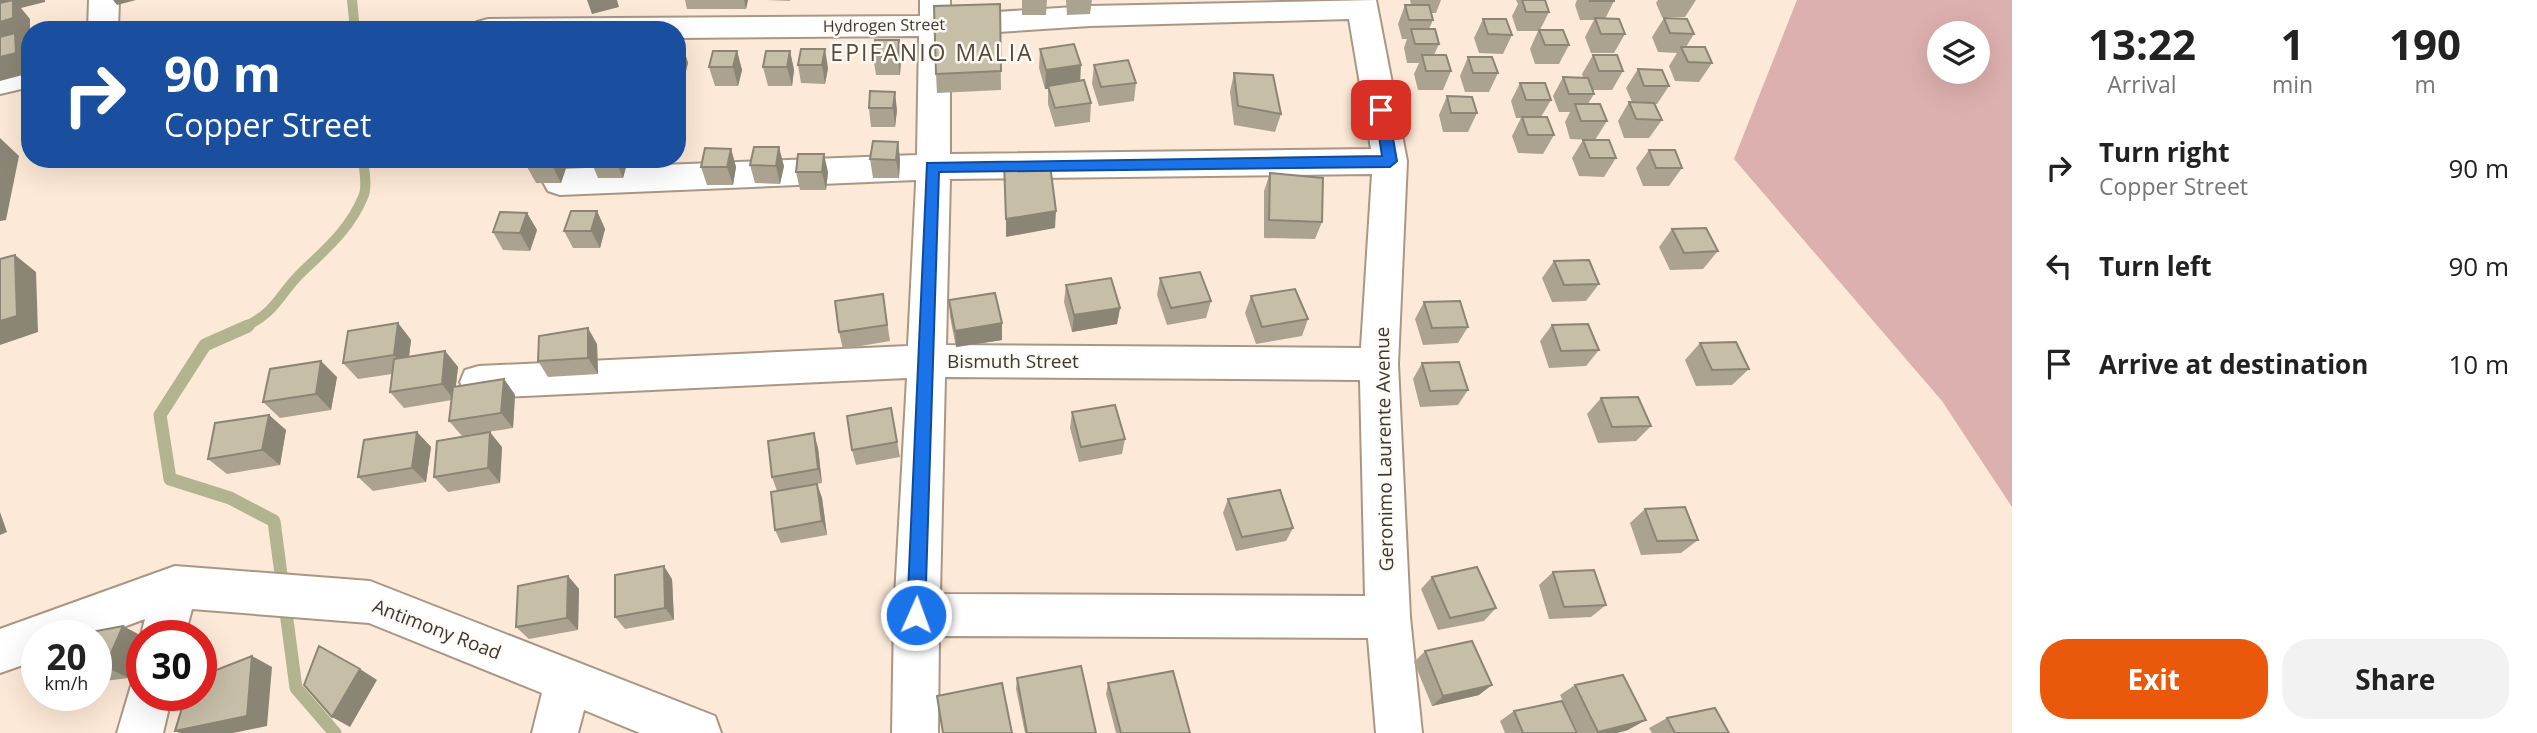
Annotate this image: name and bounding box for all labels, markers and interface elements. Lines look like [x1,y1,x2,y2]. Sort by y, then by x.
street label: Hydrogen Street [823,13,946,37]
text: 13:22 [2088,15,2196,72]
text: 1 [2280,15,2305,72]
text: 190 [2389,15,2461,72]
map controls [1927,21,1990,84]
button: layers [1927,21,1990,84]
district label: EPIFANIO MALIA [830,36,1034,68]
text: 90 m [164,40,281,106]
icon: right [49,49,140,140]
text: Arrival [2107,68,2177,100]
text: min [2272,68,2313,100]
text: m [2414,68,2436,100]
pin [1351,80,1411,140]
icon: arrive [1362,91,1400,129]
text: Copper Street [164,103,371,146]
text: Turn right [2099,134,2230,170]
icon: right [2040,149,2078,187]
text: 90 m [2448,150,2509,186]
text: Copper Street [2099,170,2248,202]
icon: left [2040,247,2078,285]
text: Turn left [2099,248,2211,284]
text: 90 m [2448,248,2509,284]
street label: Geronimo Laurente Avenue [1369,326,1399,572]
icon: arrive [2040,345,2078,383]
text: Arrive at destination [2099,346,2368,382]
text: 10 m [2448,346,2509,382]
street label: Bismuth Street [947,348,1079,374]
position arrow [879,578,953,652]
street label: Antimony Road [369,593,505,665]
speed limit sign: 30 [126,620,217,711]
text: 20 [46,633,87,680]
button: Exit [2040,639,2268,719]
button: Share [2282,639,2509,719]
text: km/h [45,671,88,695]

